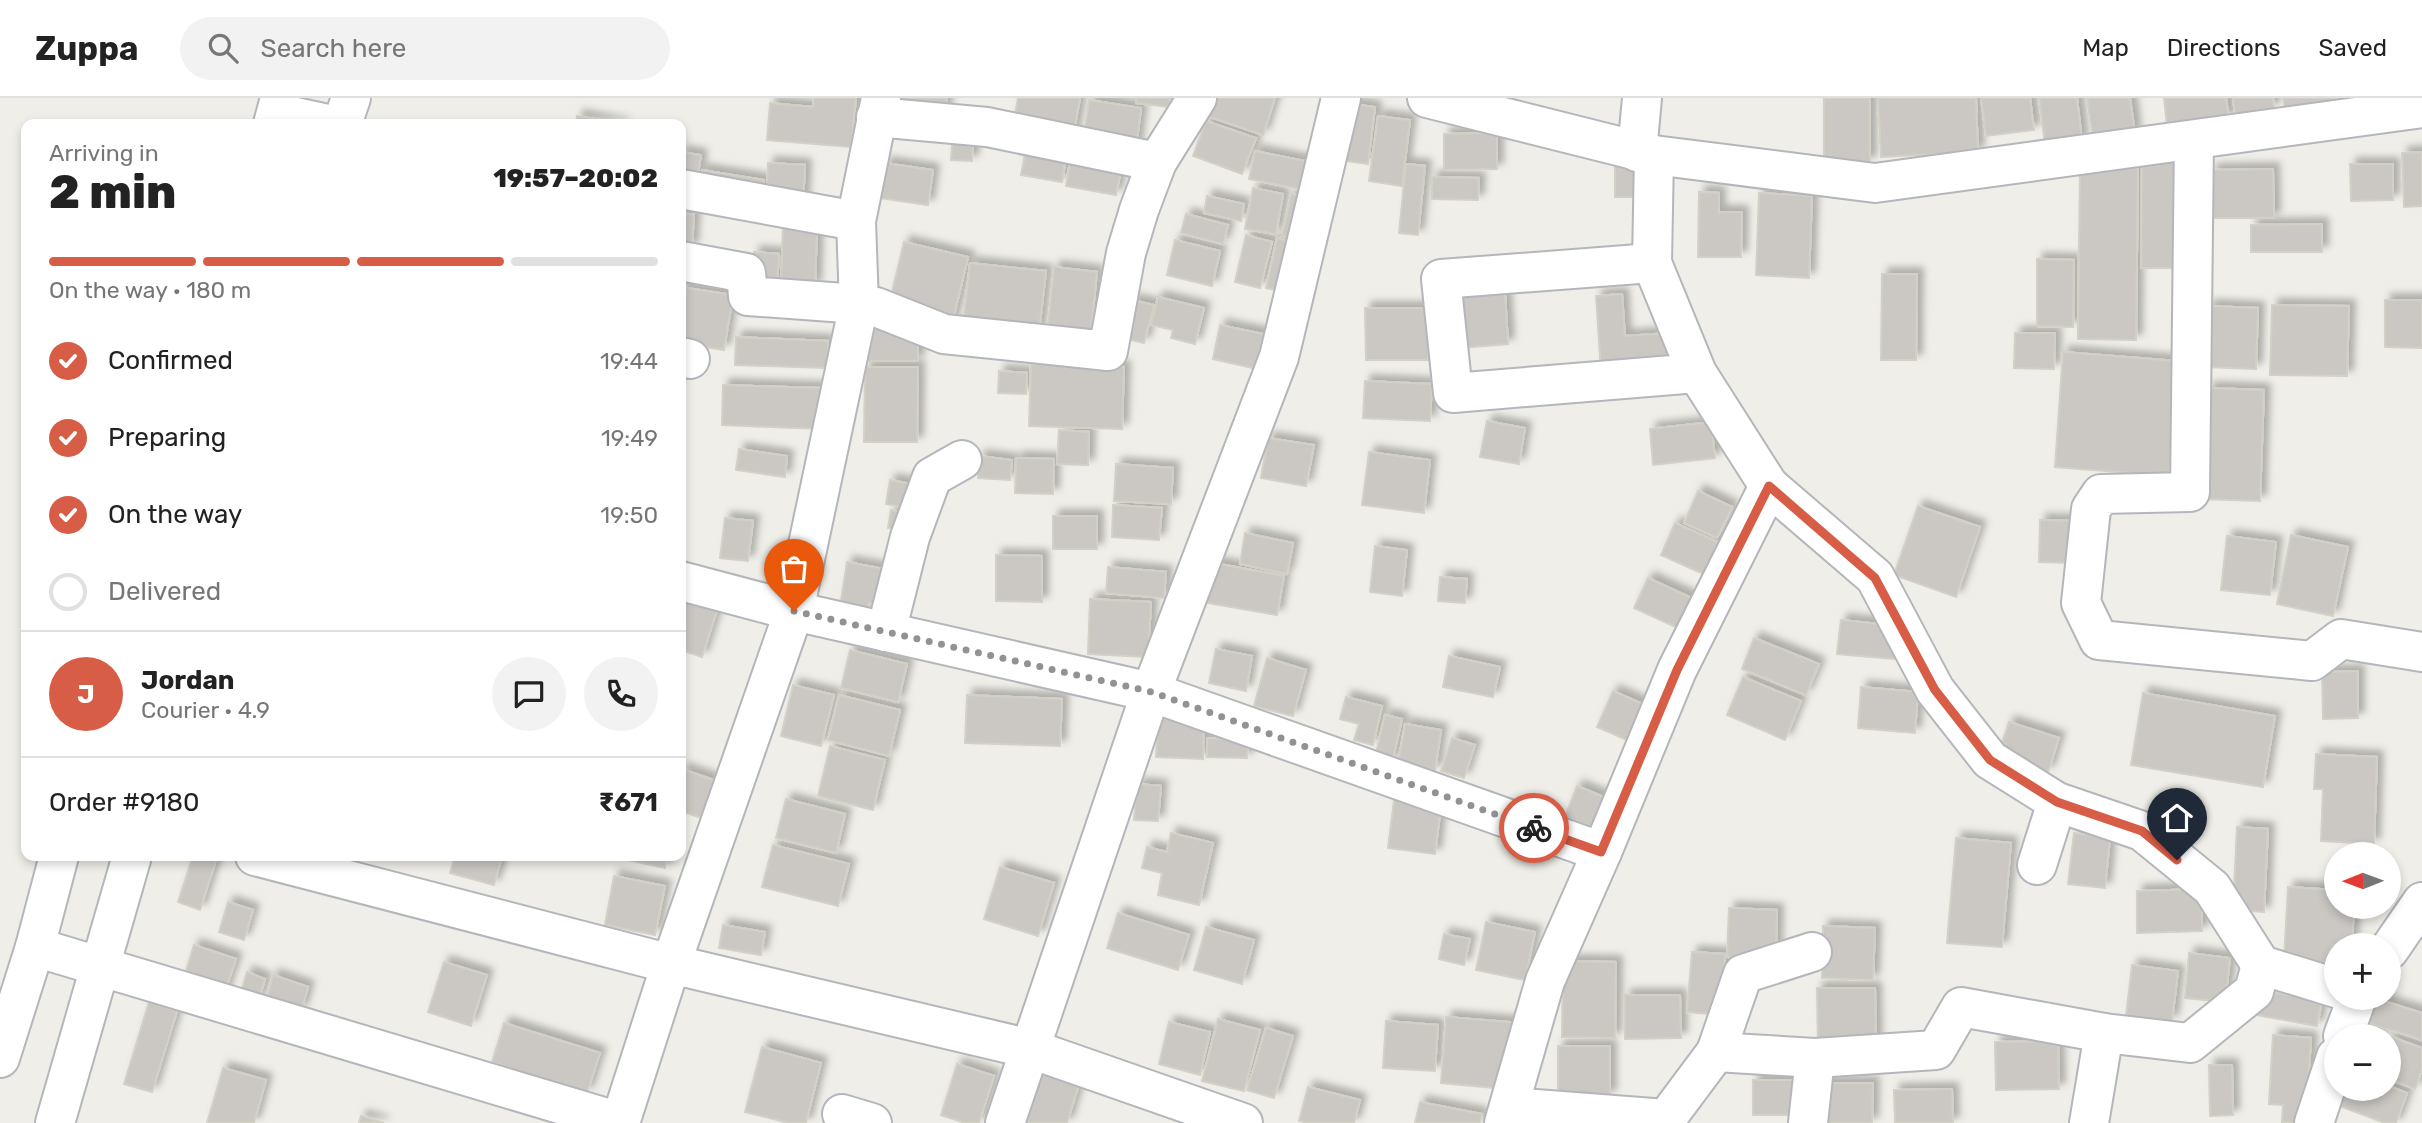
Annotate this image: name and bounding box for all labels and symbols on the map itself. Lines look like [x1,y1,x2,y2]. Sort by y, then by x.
pin [764,539,824,611]
pin [2147,788,2207,860]
courier [1499,793,1569,863]
north arrow [2324,842,2401,919]

